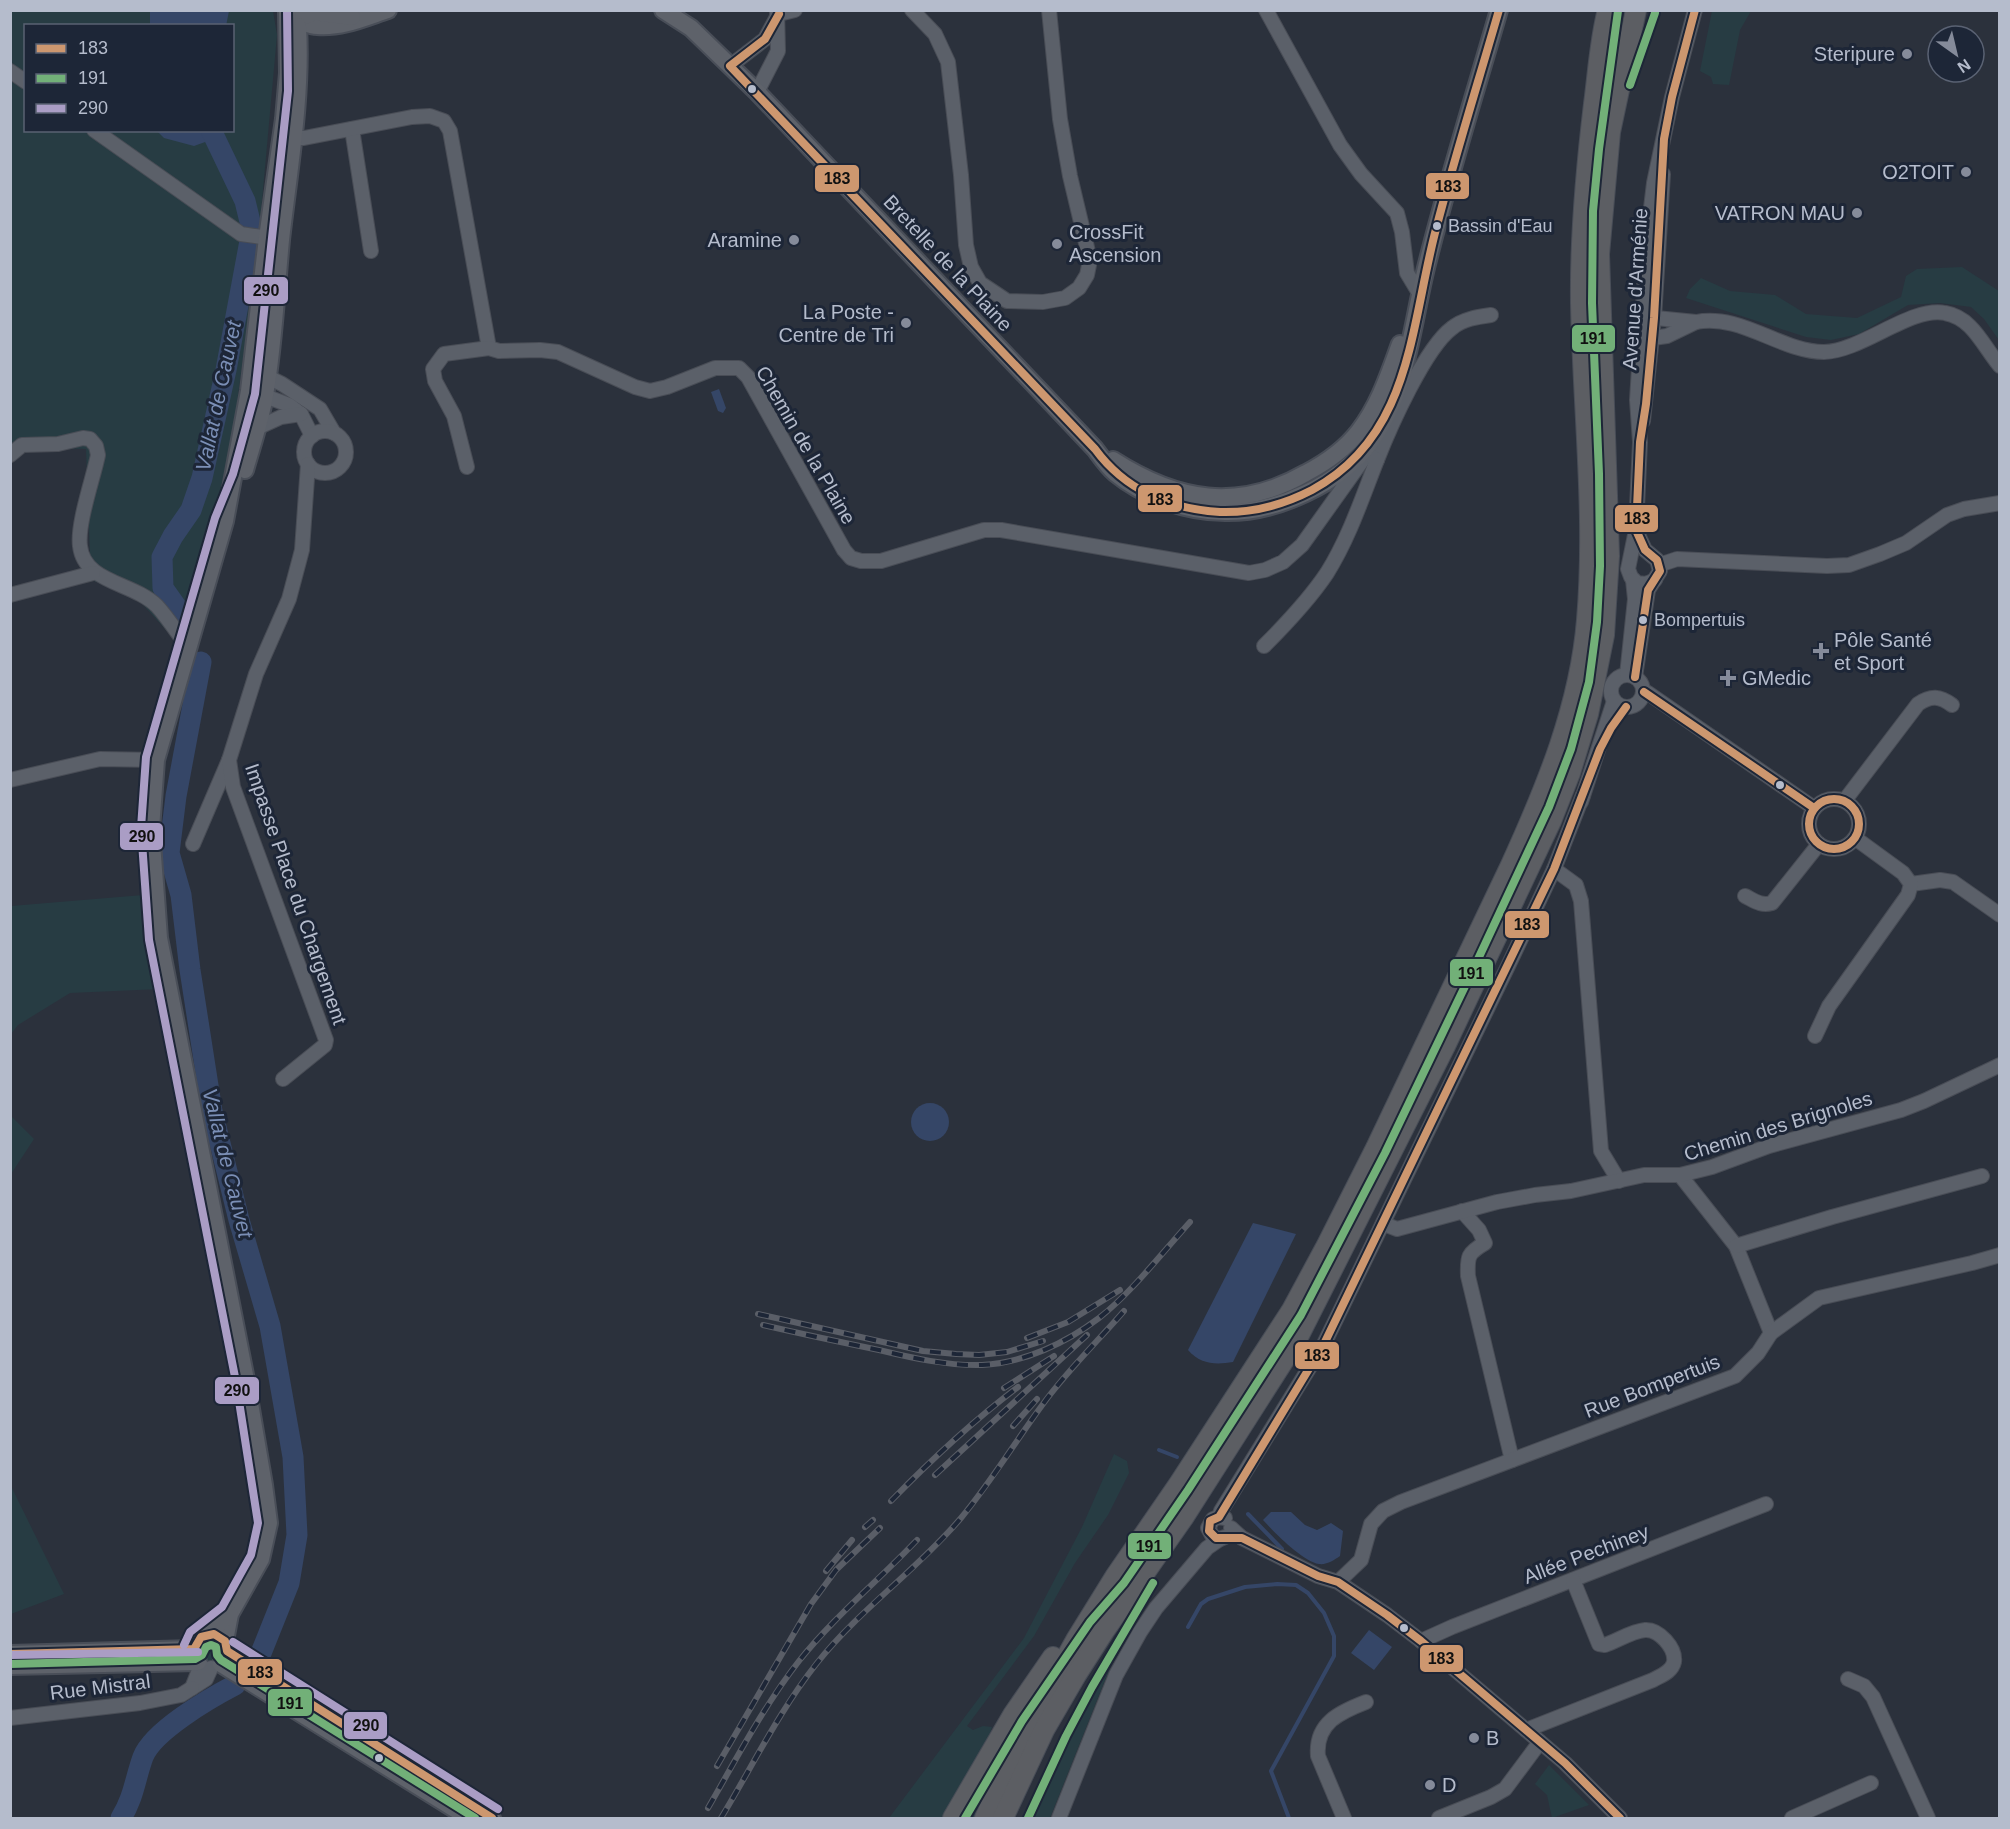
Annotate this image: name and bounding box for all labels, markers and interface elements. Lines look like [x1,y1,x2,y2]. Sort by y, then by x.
legend [24,24,234,132]
north arrow [1926,24,1986,84]
text: 183 [78,38,108,58]
place label: Steripure [1814,43,1895,65]
marker: Steripure [1900,47,1914,61]
text: N [1955,56,1974,76]
text: 191 [78,68,108,88]
unlabelled marker [746,83,758,95]
text: 290 [78,98,108,118]
place label: O2TOIT [1882,161,1954,183]
line badge: 183 [814,164,860,193]
marker: O2TOIT [1959,165,1973,179]
text: 183 [824,170,850,187]
line badge: 183 [1425,172,1470,200]
text: 183 [1435,178,1461,195]
street label: Bretelle de la Plaine [879,190,1017,336]
place label: VATRON MAU [1715,202,1845,224]
marker: VATRON MAU [1850,206,1864,220]
street label: Avenue d'Arménie [1618,207,1652,371]
place label: Bassin d'Eau [1448,216,1553,236]
marker: Bassin d'Eau [1431,220,1443,232]
place label: CrossFit Ascension [1069,221,1161,266]
place label: Aramine [708,229,782,251]
marker: Aramine [787,233,801,247]
marker: CrossFit Ascension [1050,237,1064,251]
line badge: 290 [243,276,289,305]
text: 290 [253,282,279,299]
place label: La Poste - Centre de Tri [778,301,894,346]
marker: La Poste - Centre de Tri [899,316,913,330]
water label: Vallat de Cauvet [191,317,245,473]
line badge: 191 [1571,324,1616,353]
text: 191 [1580,330,1606,347]
street label: Chemin de la Plaine [752,362,860,528]
line badge: 183 [1137,484,1183,513]
text: 183 [1147,491,1173,508]
line badge: 183 [1614,504,1659,533]
text: 183 [1624,510,1650,527]
place label: Bompertuis [1654,610,1745,630]
marker: Bompertuis [1637,614,1649,626]
place label: Pôle Santé et Sport [1834,629,1932,674]
marker: Pôle Santé et Sport [1812,642,1830,660]
place label: GMedic [1742,667,1811,689]
marker: GMedic [1719,669,1737,687]
street label: Impasse Place du Chargement [241,761,351,1028]
unlabelled marker [1774,779,1786,791]
line badge: 290 [119,822,164,851]
text: 290 [129,828,155,845]
line badge: 183 [1504,910,1550,939]
text: 183 [1514,916,1540,933]
line badge: 191 [1449,958,1494,987]
text: 191 [1458,965,1484,982]
water label: Vallat de Cauvet [198,1086,258,1241]
street label: Chemin des Brignoles [1681,1087,1875,1165]
line badge: 183 [1294,1341,1340,1370]
text: 183 [1304,1347,1330,1364]
street label: Rue Bompertuis [1581,1350,1723,1422]
line badge: 290 [214,1376,260,1405]
text: 290 [224,1382,250,1399]
street label: Allée Pechiney [1520,1520,1652,1588]
line badge: 191 [1127,1532,1172,1560]
text: 191 [1136,1538,1162,1555]
unlabelled marker [1398,1622,1410,1634]
line badge: 183 [1419,1644,1464,1673]
text: 183 [1428,1650,1454,1667]
line badge: 183 [237,1658,283,1686]
text: 183 [247,1664,273,1681]
street label: Rue Mistral [48,1670,152,1704]
line badge: 191 [267,1688,313,1717]
text: 191 [277,1695,303,1712]
line badge: 290 [343,1711,388,1740]
text: 290 [353,1717,379,1734]
place label: B [1486,1727,1499,1749]
marker: B [1467,1731,1481,1745]
unlabelled marker [373,1752,385,1764]
place label: D [1442,1774,1456,1796]
marker: D [1423,1778,1437,1792]

